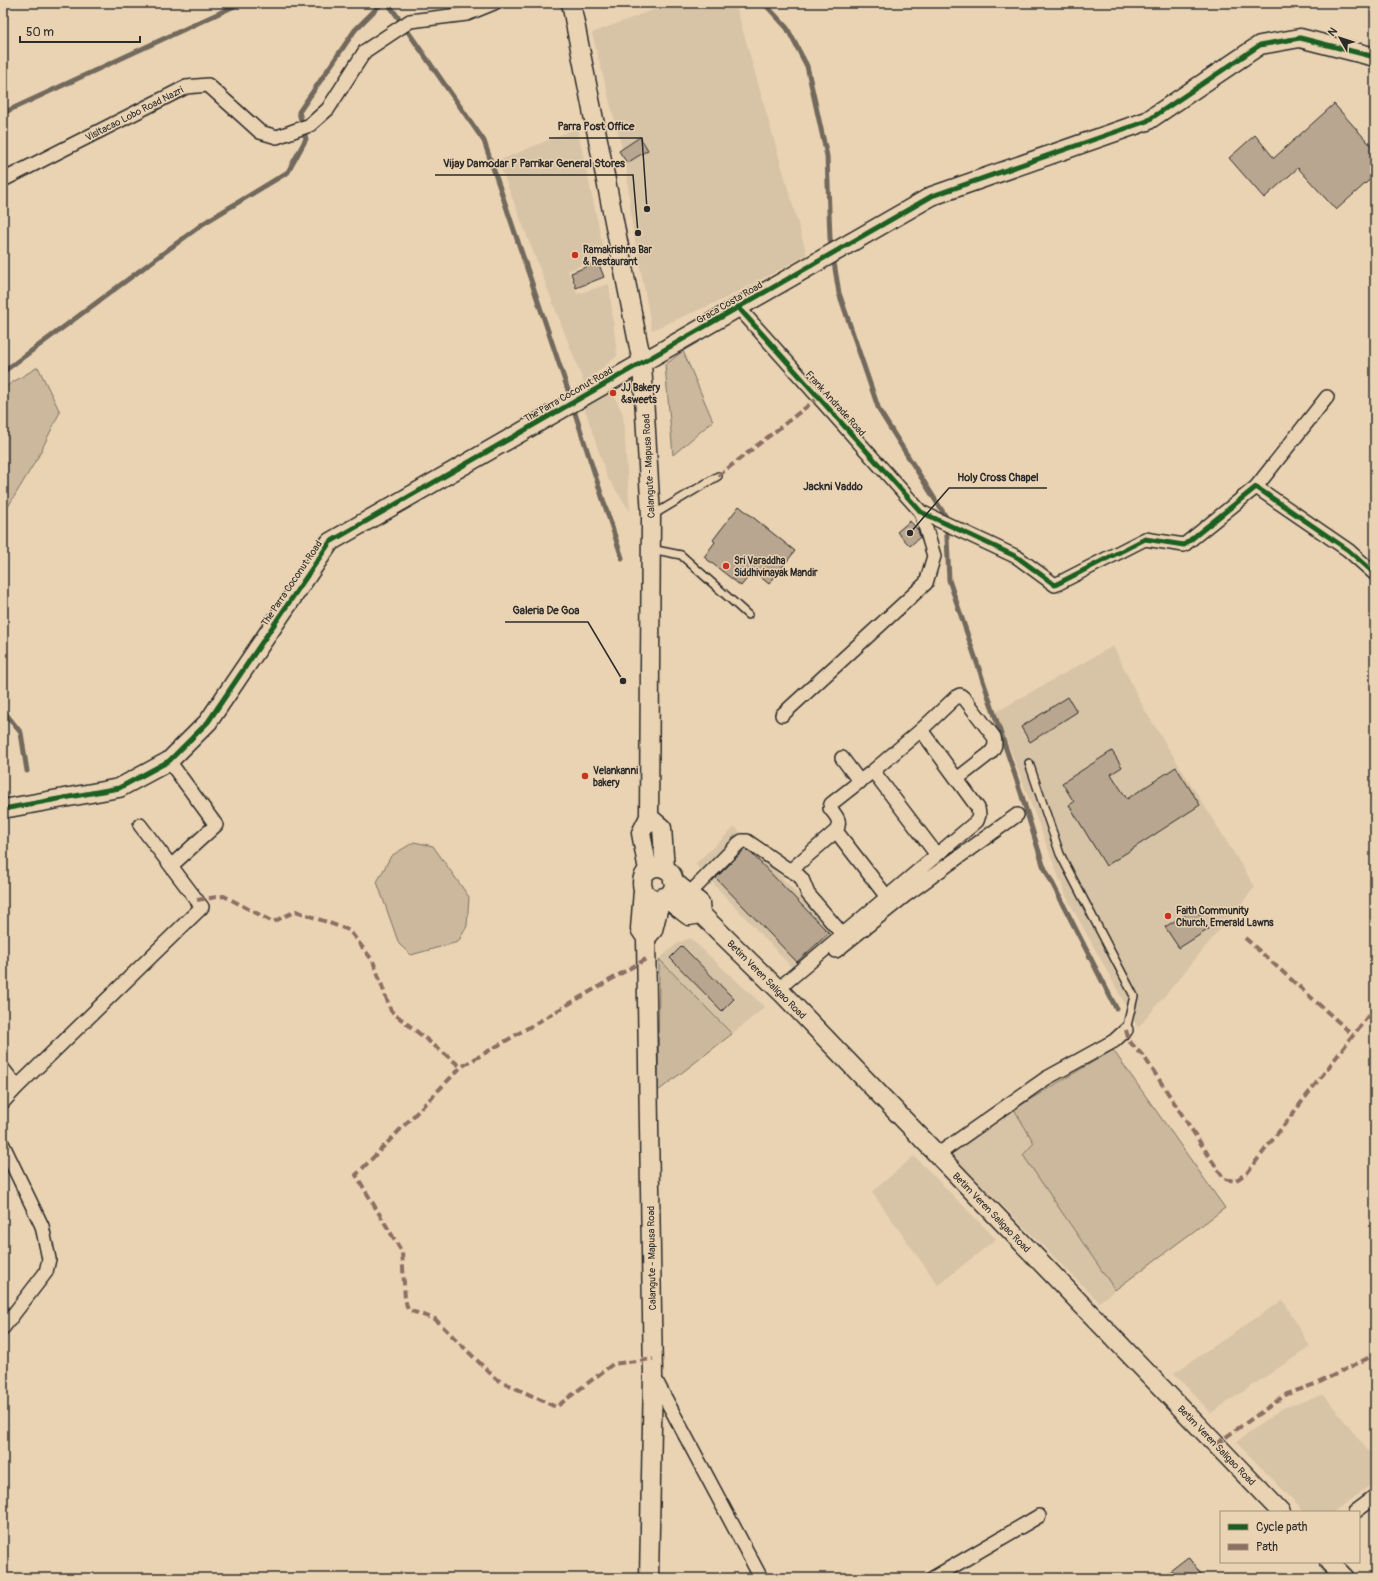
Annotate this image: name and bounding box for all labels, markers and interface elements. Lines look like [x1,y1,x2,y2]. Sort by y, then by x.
scale bar [20,18,140,44]
north arrow [1320,18,1360,58]
text: 50 m [26,25,54,40]
text: N [1325,25,1340,39]
street label: Visitacao Lobo Road Nazri [83,84,186,144]
callout: Parra Post Office [549,115,642,138]
text: Parra Post Office [558,120,635,133]
callout: Vijay Damodar P Parrikar General Stores [435,152,633,175]
text: Vijay Damodar P Parrikar General Stores [443,157,625,170]
place label: Ramakrishna Bar & Restaurant [583,244,652,268]
marker: Ramakrishna Bar & Restaurant [570,250,580,260]
street label: Graca Costa Road [694,279,765,327]
street label: The Parra Coconut Road [522,364,615,425]
street label: Frank Andrade Road [803,368,868,439]
place label: JJ Bakery &sweets [621,382,661,406]
marker: JJ Bakery &sweets [608,388,618,398]
street label: Calangute - Mapusa Road [640,413,658,518]
callout: Holy Cross Chapel [949,465,1047,488]
text: Holy Cross Chapel [957,471,1039,484]
district label: Jackni Vaddo [803,480,863,493]
street label: The Parra Coconut Road [259,538,325,629]
place label: Sri Varaddha Siddhivinayak Mandir [734,555,818,579]
marker: Sri Varaddha Siddhivinayak Mandir [721,561,731,571]
callout: Galeria De Goa [505,599,588,622]
text: Galeria De Goa [513,604,579,617]
place label: Velankanni bakery [593,765,638,789]
marker: Velankanni bakery [580,771,590,781]
place label: Faith Community Church, Emerald Lawns [1176,905,1274,929]
marker: Faith Community Church, Emerald Lawns [1163,911,1173,921]
street label: Betim Veren Saligao Road [724,938,808,1022]
street label: Betim Veren Saligao Road [950,1170,1033,1255]
street label: Calangute - Mapusa Road [645,1206,659,1310]
street label: Betim Veren Saligao Road [1175,1403,1258,1488]
legend [1220,1511,1360,1563]
text: Cycle path [1256,1520,1308,1535]
text: Path [1256,1540,1278,1555]

